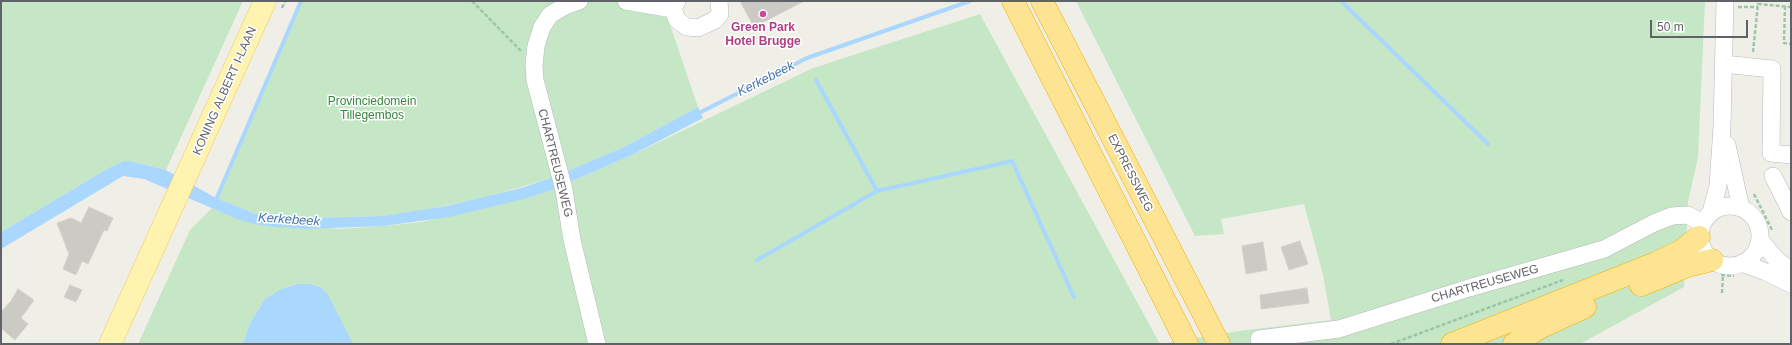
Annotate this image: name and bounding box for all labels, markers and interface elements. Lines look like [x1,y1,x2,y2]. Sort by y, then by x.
marker: Green Park Hotel Brugge [758,9,768,19]
scale bar [1652,12,1750,38]
text: 50 m [1657,20,1684,34]
place label: Green Park Hotel Brugge [725,21,801,49]
street label: KONING ALBERT I-LAAN [190,25,260,157]
water label: Kerkebeek [735,58,797,100]
park label: Provinciedomein Tillegembos [328,95,416,123]
street label: CHARTREUSEWEG [535,107,575,219]
street label: EXPRESSWEG [1104,132,1156,214]
water label: Kerkebeek [257,210,321,230]
street label: CHARTREUSEWEG [1430,262,1540,306]

